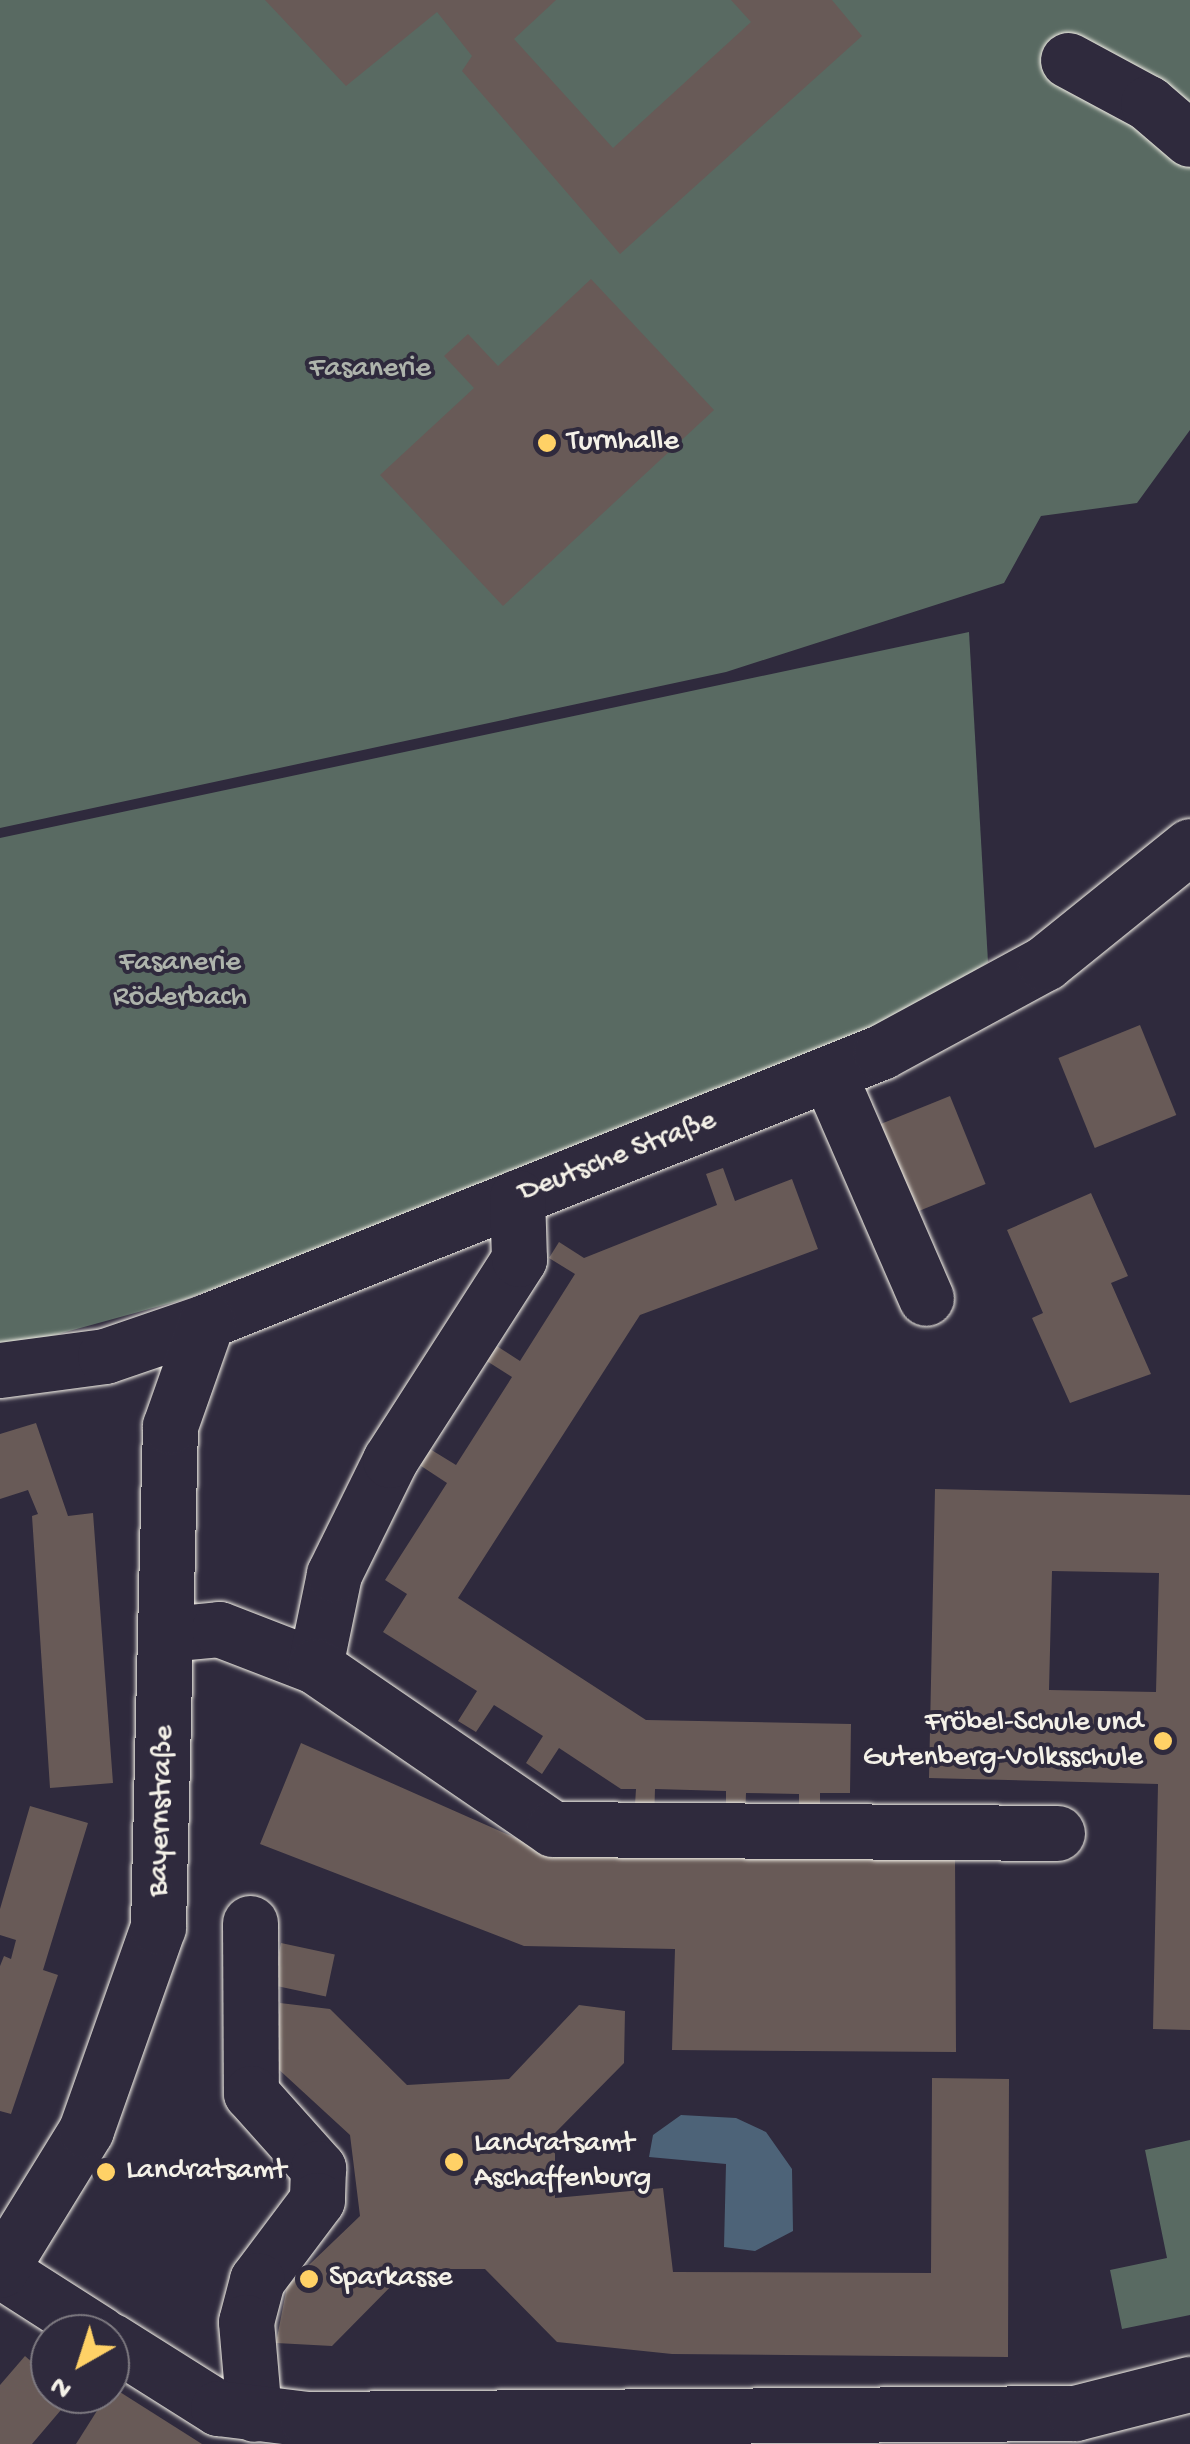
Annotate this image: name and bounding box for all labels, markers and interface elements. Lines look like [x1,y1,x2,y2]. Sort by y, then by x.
park label: Fasanerie [309,352,431,388]
place label: Turnhalle [567,425,679,461]
marker: Turnhalle [536,432,558,454]
park label: Fasanerie Röderbach [113,946,247,1016]
street label: Deutsche Straße [514,1104,722,1212]
place label: Fröbel-Schule und Gutenberg-Volksschule [863,1706,1143,1776]
street label: Bayernstraße [142,1725,184,1897]
marker: Fröbel-Schule und Gutenberg-Volksschule [1152,1730,1174,1752]
place label: Landratsamt Aschaffenburg [474,2127,651,2198]
marker: Landratsamt Aschaffenburg [443,2151,465,2173]
place label: Landratsamt [126,2154,286,2190]
marker: Landratsamt [95,2161,117,2183]
place label: Sparkasse [329,2261,453,2297]
marker: Sparkasse [298,2268,320,2290]
north arrow [30,2314,130,2414]
text: N [45,2368,80,2405]

